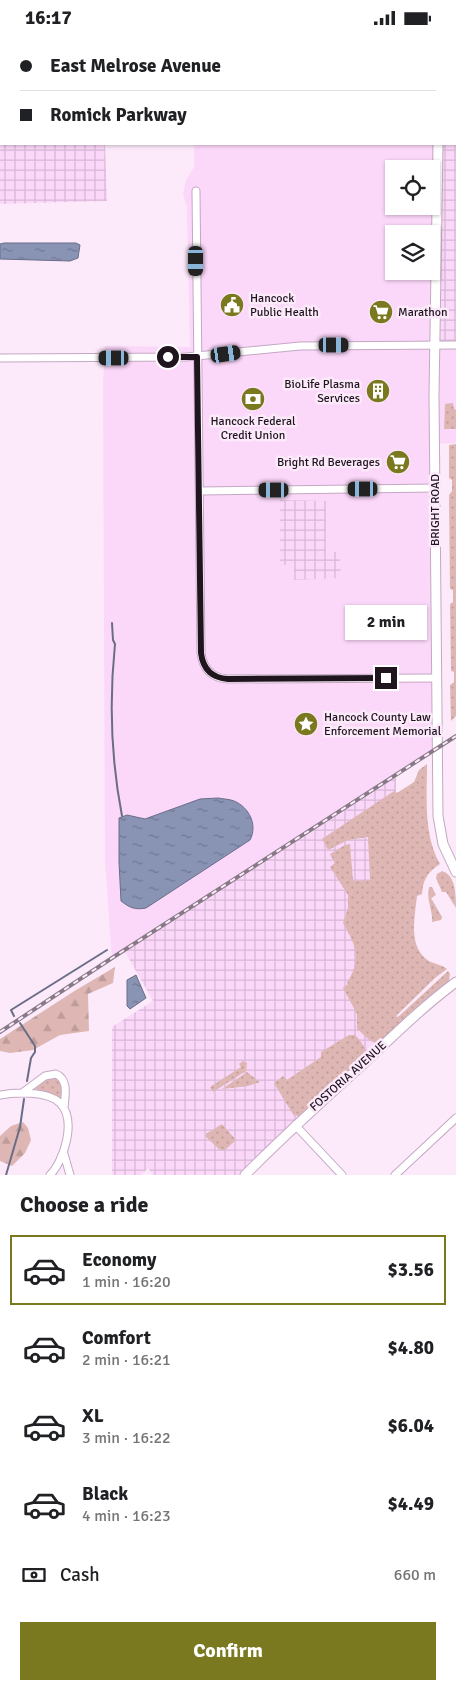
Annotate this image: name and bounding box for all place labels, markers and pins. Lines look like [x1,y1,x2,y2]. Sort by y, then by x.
place label: Hancock Public Health [250,291,319,320]
public building icon: Hancock Public Health [219,292,245,318]
supermarket icon: Marathon [368,299,394,325]
place label: Marathon [398,305,448,320]
place label: BioLife Plasma Services [284,377,360,406]
building icon: BioLife Plasma Services [365,378,391,404]
bank icon: Hancock Federal Credit Union [240,386,266,412]
place label: Hancock Federal Credit Union [210,414,296,443]
supermarket icon: Bright Rd Beverages [385,449,411,475]
place label: Bright Rd Beverages [277,455,380,470]
place label: Hancock County Law Enforcement Memorial [324,710,442,739]
place icon: Hancock County Law Enforcement Memorial [293,711,319,737]

